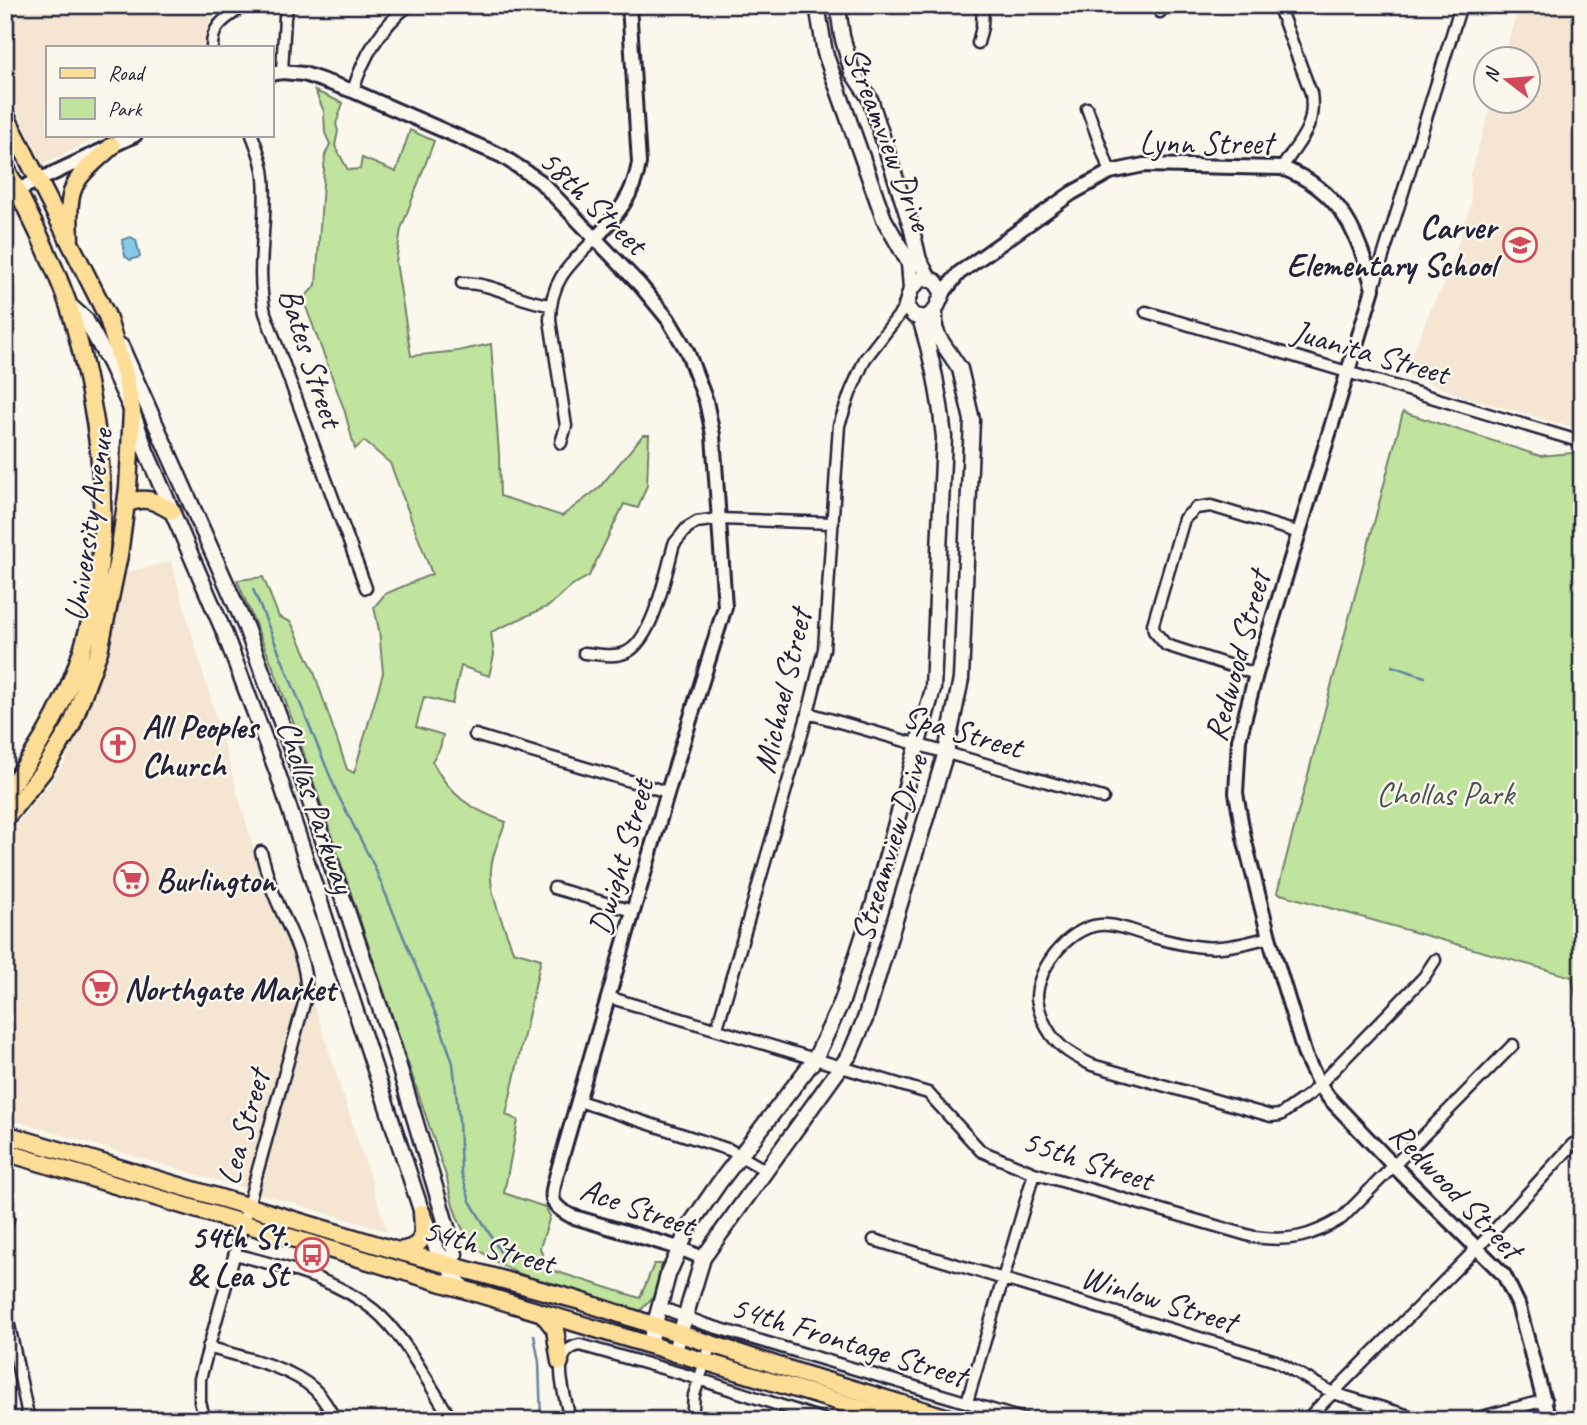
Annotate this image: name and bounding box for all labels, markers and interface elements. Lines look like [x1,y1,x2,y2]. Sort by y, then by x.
street label: Streamview Drive [834,40,943,238]
legend [46,46,273,136]
north arrow [1472,46,1542,116]
text: Road [108,60,147,86]
text: N [1478,64,1506,85]
text: Park [108,96,143,122]
street label: Lynn Street [1139,122,1277,164]
street label: 58th Street [530,140,659,266]
place label: Carver Elementary School [1287,206,1502,286]
school or university icon: Carver Elementary School [1501,226,1539,264]
street label: Bates Street [269,282,354,435]
street label: Juanita Street [1286,309,1457,395]
street label: University Avenue [54,424,123,624]
street label: Redwood Street [1194,563,1281,746]
street label: Michael Street [743,601,822,777]
street label: Spa Street [898,694,1030,769]
place label: All Peoples Church [142,706,261,786]
street label: Chollas Parkway [267,714,366,901]
church icon: All Peoples Church [99,726,137,764]
street label: Streamview Drive [841,747,938,947]
street label: Dwight Street [579,772,664,940]
park label: Chollas Park [1376,773,1516,815]
place label: Burlington [156,859,277,901]
supermarket icon: Burlington [112,860,150,898]
place label: Northgate Market [124,968,339,1010]
supermarket icon: Northgate Market [81,969,119,1007]
street label: Lea Street [207,1061,280,1189]
street label: Redwood Street [1381,1113,1535,1271]
street label: 55th Street [1017,1119,1161,1202]
street label: Ace Street [575,1168,703,1247]
street label: 54th Street [418,1208,562,1284]
place label: 54th St. & Lea St [188,1216,291,1296]
bus stop icon: 54th St. & Lea St [293,1236,331,1274]
street label: Winlow Street [1076,1255,1245,1344]
street label: 54th Frontage Street [726,1285,975,1398]

